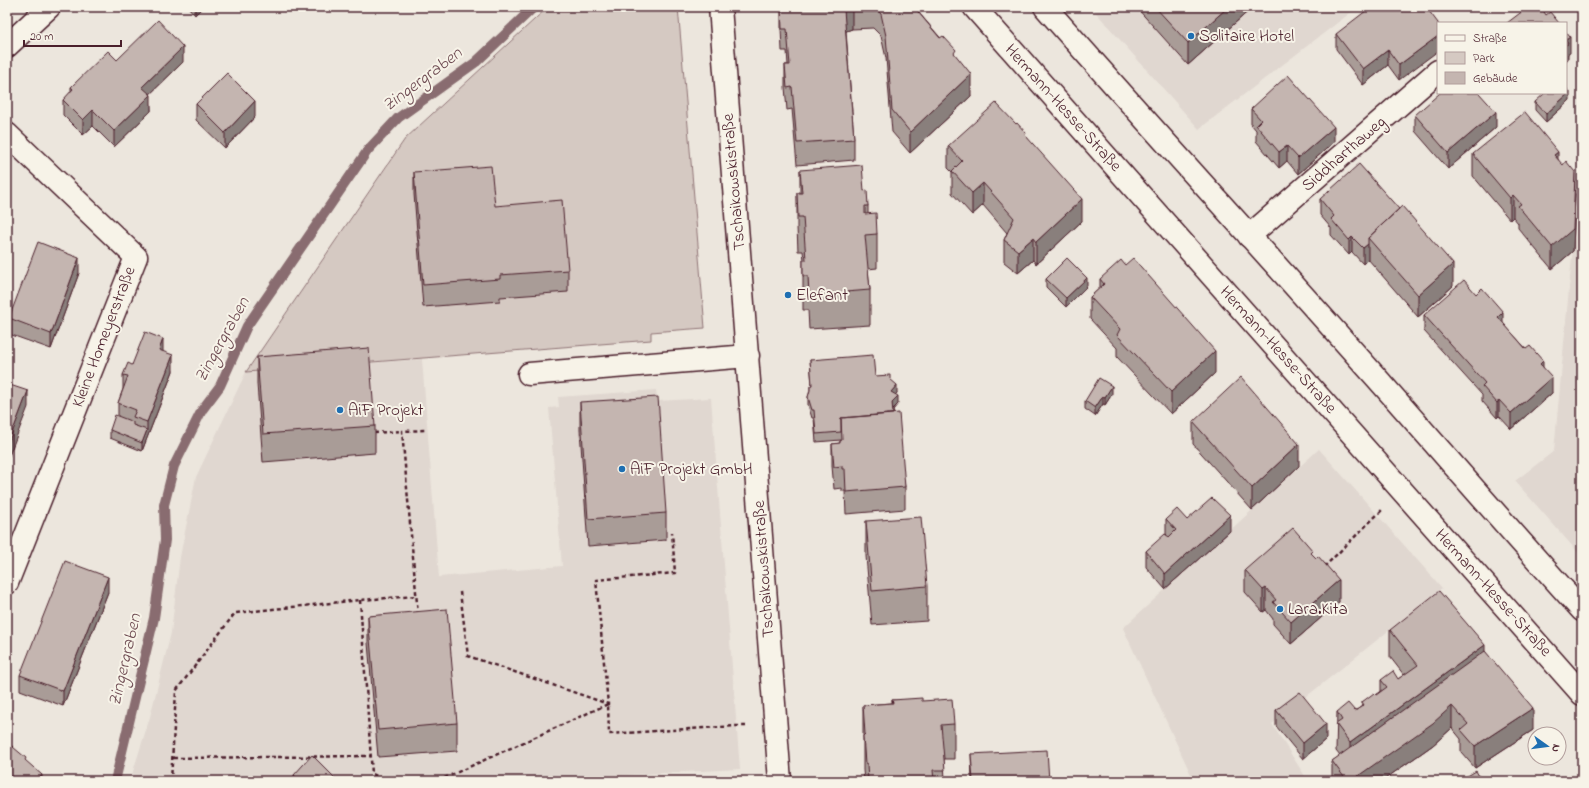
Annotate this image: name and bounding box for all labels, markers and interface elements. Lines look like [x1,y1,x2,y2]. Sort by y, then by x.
scale bar [24,22,121,48]
legend [1437,22,1567,94]
place label: Solitaire Hotel [1199,24,1294,49]
text: 20 m [30,28,53,46]
text: Straße [1473,30,1507,48]
marker: Solitaire Hotel [1186,31,1196,41]
street label: Hermann-Hesse-Straße [999,38,1128,178]
water label: Zingergraben [378,41,469,119]
text: Park [1473,50,1495,68]
text: Gebäude [1473,70,1518,88]
street label: Siddharthaweg [1296,110,1393,199]
street label: Tschaikowskistraße [716,112,752,251]
street label: Kleine Homeyerstraße [66,263,143,411]
street label: Hermann-Hesse-Straße [1214,280,1343,420]
place label: Elefant [796,283,848,308]
marker: Elefant [783,290,793,300]
water label: Zingergraben [189,292,258,387]
place label: AiF Projekt [348,398,424,423]
marker: AiF Projekt [335,405,345,415]
place label: AiF Projekt GmbH [630,457,753,482]
marker: AiF Projekt GmbH [617,464,627,474]
street label: Tschaikowskistraße [747,499,781,638]
street label: Hermann-Hesse-Straße [1429,523,1558,663]
place label: Lara.Kita [1288,597,1348,622]
marker: Lara.Kita [1275,604,1285,614]
water label: Zingergraben [103,610,149,709]
north arrow [1527,726,1567,766]
text: N [1547,743,1564,754]

